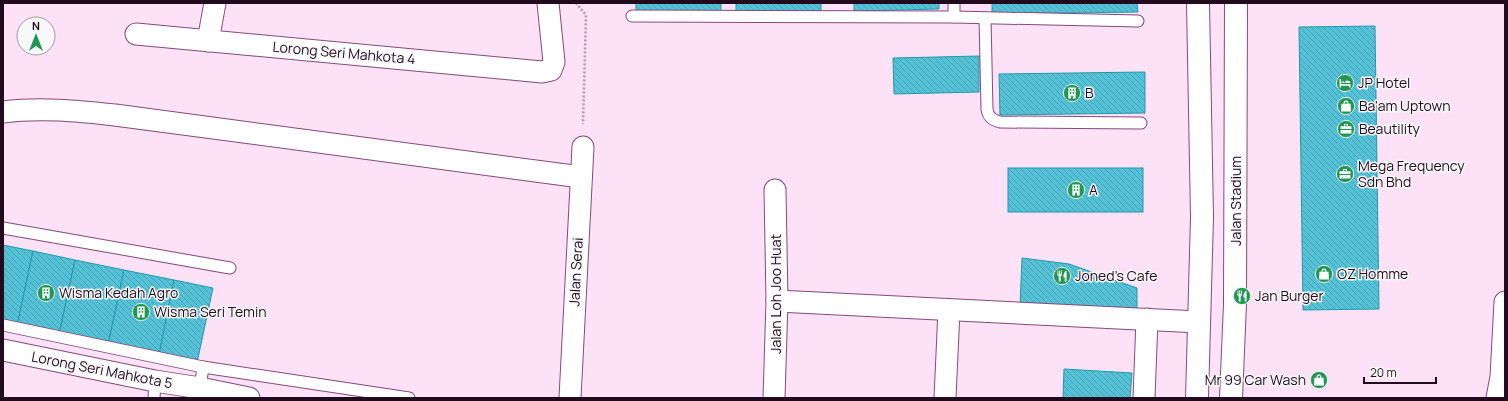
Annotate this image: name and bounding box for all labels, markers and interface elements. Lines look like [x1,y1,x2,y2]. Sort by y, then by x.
north arrow [16,16,56,56]
text: N [32,18,40,33]
street label: Lorong Seri Mahkota 4 [272,37,416,68]
hotel icon: JP Hotel [1335,73,1355,93]
place label: JP Hotel [1358,73,1410,92]
building icon: B [1062,83,1082,103]
place label: B [1085,83,1094,102]
shop icon: Ba'am Uptown [1336,96,1356,116]
place label: Ba'am Uptown [1359,96,1451,115]
office icon: Beautility [1336,119,1356,139]
place label: Beautility [1359,119,1421,138]
street label: Jalan Stadium [1226,156,1245,246]
place label: Mega Frequency Sdn Bhd [1358,156,1465,191]
office icon: Mega Frequency Sdn Bhd [1335,164,1355,184]
building icon: A [1066,180,1086,200]
place label: A [1089,180,1098,199]
street label: Jalan Loh Joo Huat [766,234,785,354]
street label: Jalan Serai [564,237,587,307]
shop icon: OZ Homme [1314,264,1334,284]
place label: OZ Homme [1337,264,1408,283]
restaurant icon: Joned's Cafe [1052,266,1072,286]
place label: Joned's Cafe [1075,266,1157,285]
building icon: Wisma Kedah Agro [36,283,56,303]
place label: Wisma Kedah Agro [59,283,178,302]
restaurant icon: Jan Burger [1232,286,1252,306]
place label: Jan Burger [1255,286,1324,305]
building icon: Wisma Seri Temin [131,302,151,322]
place label: Wisma Seri Temin [154,302,266,321]
street label: Lorong Seri Mahkota 5 [30,347,174,392]
scale bar [1364,359,1436,385]
text: 20 m [1370,364,1397,381]
place label: Mr 99 Car Wash [1205,370,1306,389]
shop icon: Mr 99 Car Wash [1309,370,1329,390]

